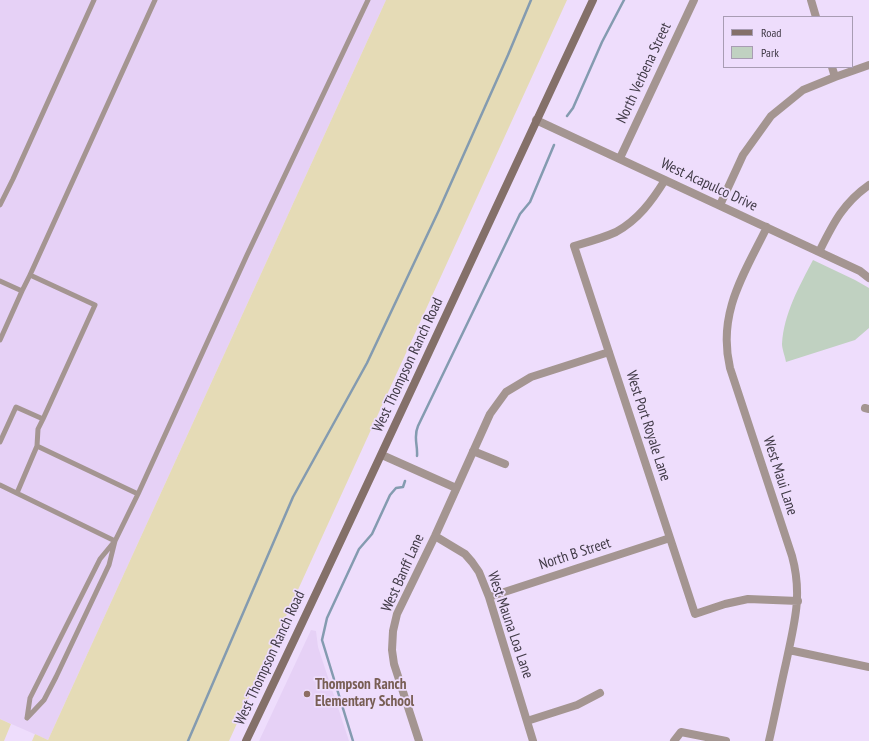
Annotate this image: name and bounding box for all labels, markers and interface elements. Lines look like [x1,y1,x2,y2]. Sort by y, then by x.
legend [723,16,853,68]
street label: North Verbena Street [613,20,675,126]
text: Road [761,25,781,40]
text: Park [761,45,779,60]
street label: West Acapulco Drive [658,155,760,215]
street label: West Thompson Ranch Road [369,295,447,435]
street label: West Port Royale Lane [622,369,674,483]
street label: West Maui Lane [759,435,801,517]
street label: West Banff Lane [378,531,428,615]
street label: North B Street [537,534,613,574]
street label: West Mauna Loa Lane [483,569,537,681]
street label: West Thompson Ranch Road [231,588,309,728]
place label: Thompson Ranch Elementary School [315,676,414,711]
marker: Thompson Ranch Elementary School [302,689,312,699]

